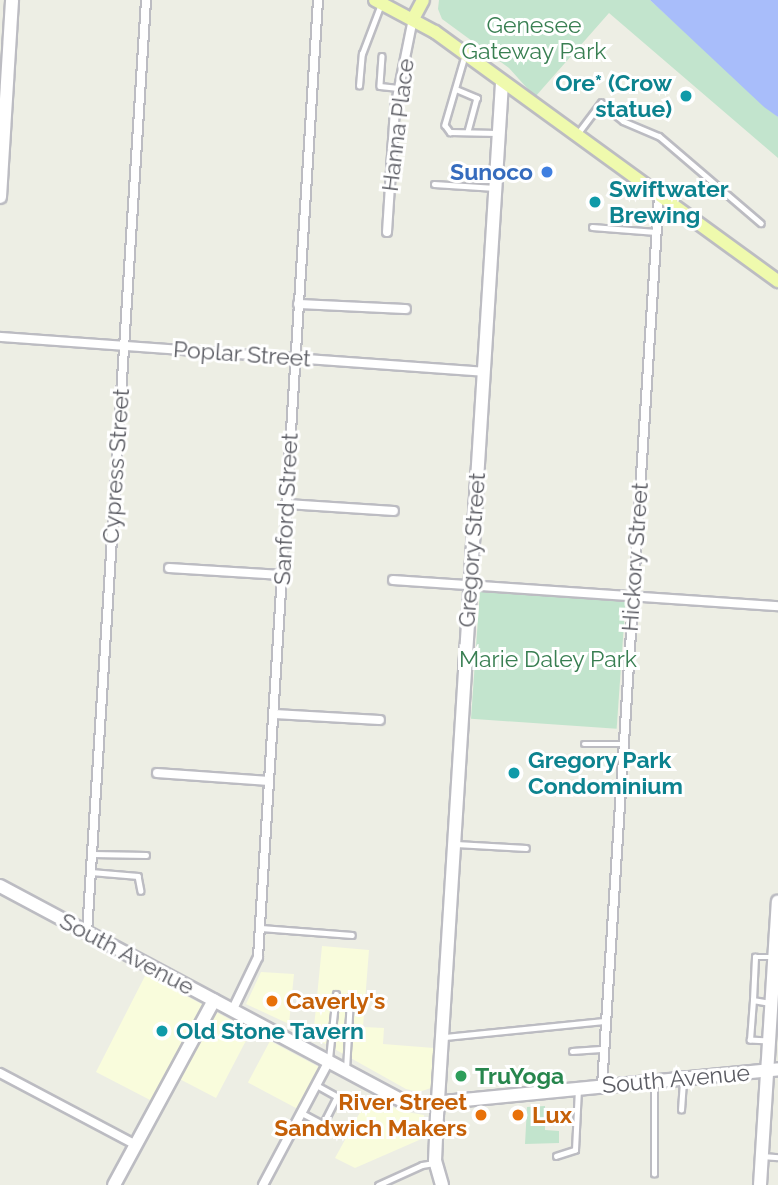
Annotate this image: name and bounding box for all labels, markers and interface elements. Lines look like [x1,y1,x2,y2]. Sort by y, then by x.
park label: Genesee Gateway Park [461,11,607,65]
street label: Hanna Place [376,57,420,193]
place label: Ore* (Crow statue) [555,69,672,123]
marker: Ore* (Crow statue) [678,88,694,104]
place label: Sunoco [450,158,533,186]
marker: Sunoco [539,164,555,180]
place label: Swiftwater Brewing [609,175,729,229]
marker: Swiftwater Brewing [587,194,603,210]
street label: Poplar Street [172,335,312,373]
street label: Cypress Street [97,387,135,545]
street label: Sanford Street [268,432,304,586]
street label: Gregory Street [453,471,491,629]
street label: Hickory Street [616,481,654,633]
park label: Marie Daley Park [459,645,637,673]
place label: Gregory Park Condominium [528,746,683,800]
marker: Gregory Park Condominium [506,765,522,781]
street label: South Avenue [55,907,199,1001]
place label: Caverly's [286,987,385,1015]
marker: Caverly's [264,993,280,1009]
place label: Old Stone Tavern [176,1017,364,1045]
marker: Old Stone Tavern [154,1023,170,1039]
street label: South Avenue [601,1059,751,1099]
place label: TruYoga [475,1062,564,1090]
marker: TruYoga [453,1068,469,1084]
place label: River Street Sandwich Makers [274,1088,467,1142]
place label: Lux [532,1101,572,1129]
marker: River Street Sandwich Makers [473,1107,489,1123]
marker: Lux [510,1107,526,1123]

